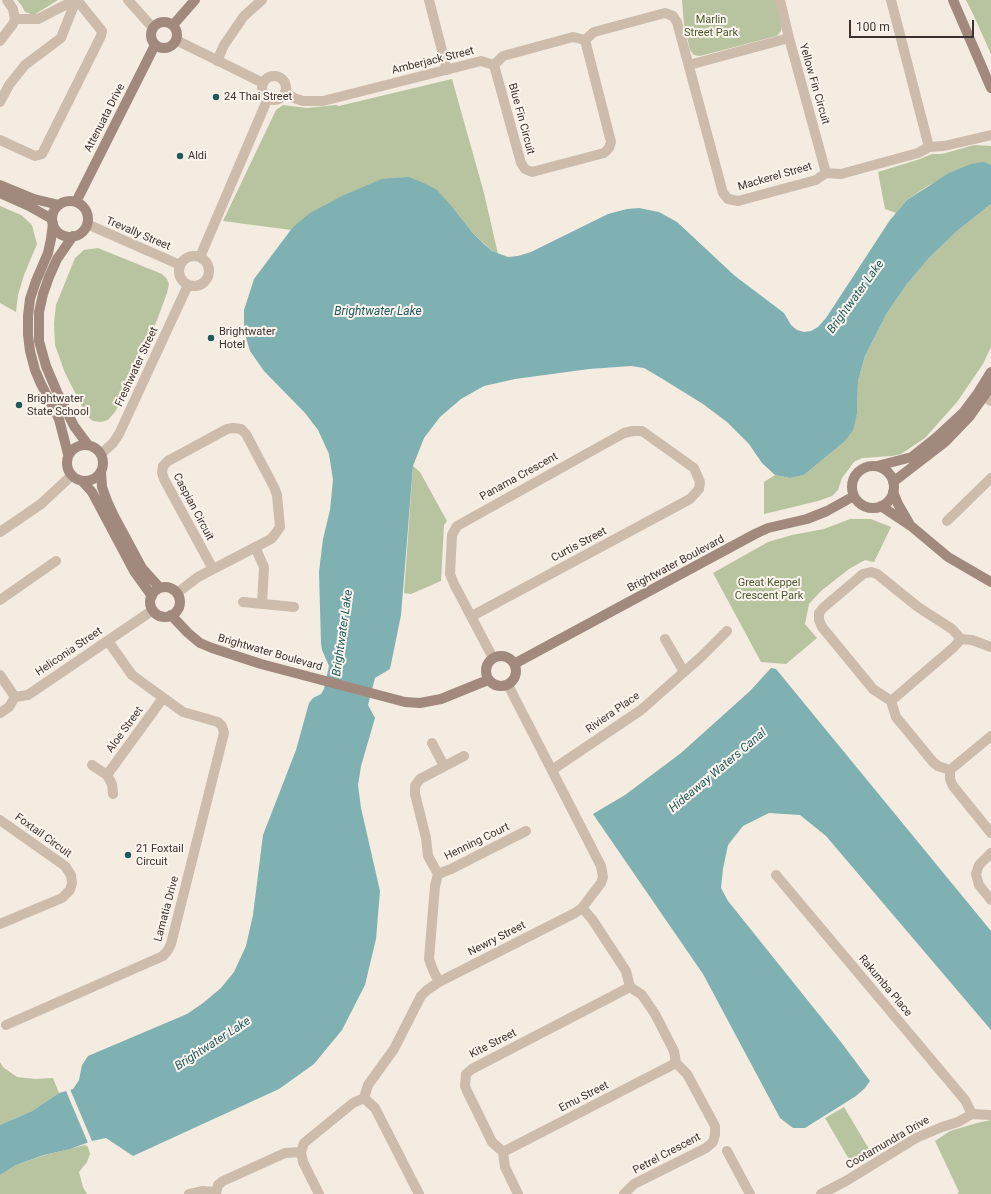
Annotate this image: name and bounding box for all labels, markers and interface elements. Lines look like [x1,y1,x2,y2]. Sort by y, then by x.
scale bar [851,12,976,38]
park label: Marlin Street Park [684,13,738,39]
text: 100 m [856,20,890,34]
street label: Yellow Fin Circuit [796,42,832,126]
street label: Amberjack Street [391,44,475,78]
street label: Attenuata Drive [82,81,128,155]
street label: Blue Fin Circuit [505,82,537,156]
place label: 24 Thai Street [224,90,292,104]
marker: 24 Thai Street [211,92,221,102]
place label: Aldi [188,149,207,163]
marker: Aldi [175,151,185,161]
street label: Mackerel Street [736,160,814,194]
street label: Trevally Street [104,214,172,254]
water label: Brightwater Lake [825,257,887,337]
water label: Brightwater Lake [334,305,422,319]
street label: Freshwater Street [113,325,161,409]
place label: Brightwater Hotel [219,325,275,351]
marker: Brightwater Hotel [206,333,216,343]
place label: Brightwater State School [27,392,89,418]
marker: Brightwater State School [14,400,24,410]
street label: Panama Crescent [478,450,560,504]
street label: Caspian Circuit [170,471,216,543]
street label: Curtis Street [549,525,609,565]
street label: Brightwater Boulevard [625,533,727,595]
park label: Great Keppel Crescent Park [735,576,803,602]
water label: Brightwater Lake [330,589,356,677]
street label: Heliconia Street [33,625,105,679]
street label: Brightwater Boulevard [216,632,324,674]
street label: Riviera Place [584,690,642,736]
street label: Aloe Street [104,704,146,756]
water label: Hideaway Waters Canal [666,726,770,816]
street label: Foxtail Circuit [12,811,74,861]
street label: Henning Court [442,821,512,863]
place label: 21 Foxtail Circuit [136,842,184,868]
marker: 21 Foxtail Circuit [123,850,133,860]
street label: Lamatia Drive [152,875,182,943]
street label: Newry Street [466,919,528,959]
street label: Rakumba Place [855,953,915,1019]
water label: Brightwater Lake [172,1014,254,1074]
street label: Kite Street [467,1027,519,1061]
street label: Emu Street [557,1079,611,1115]
street label: Cootamundra Drive [844,1114,932,1172]
street label: Petrel Crescent [631,1131,703,1177]

